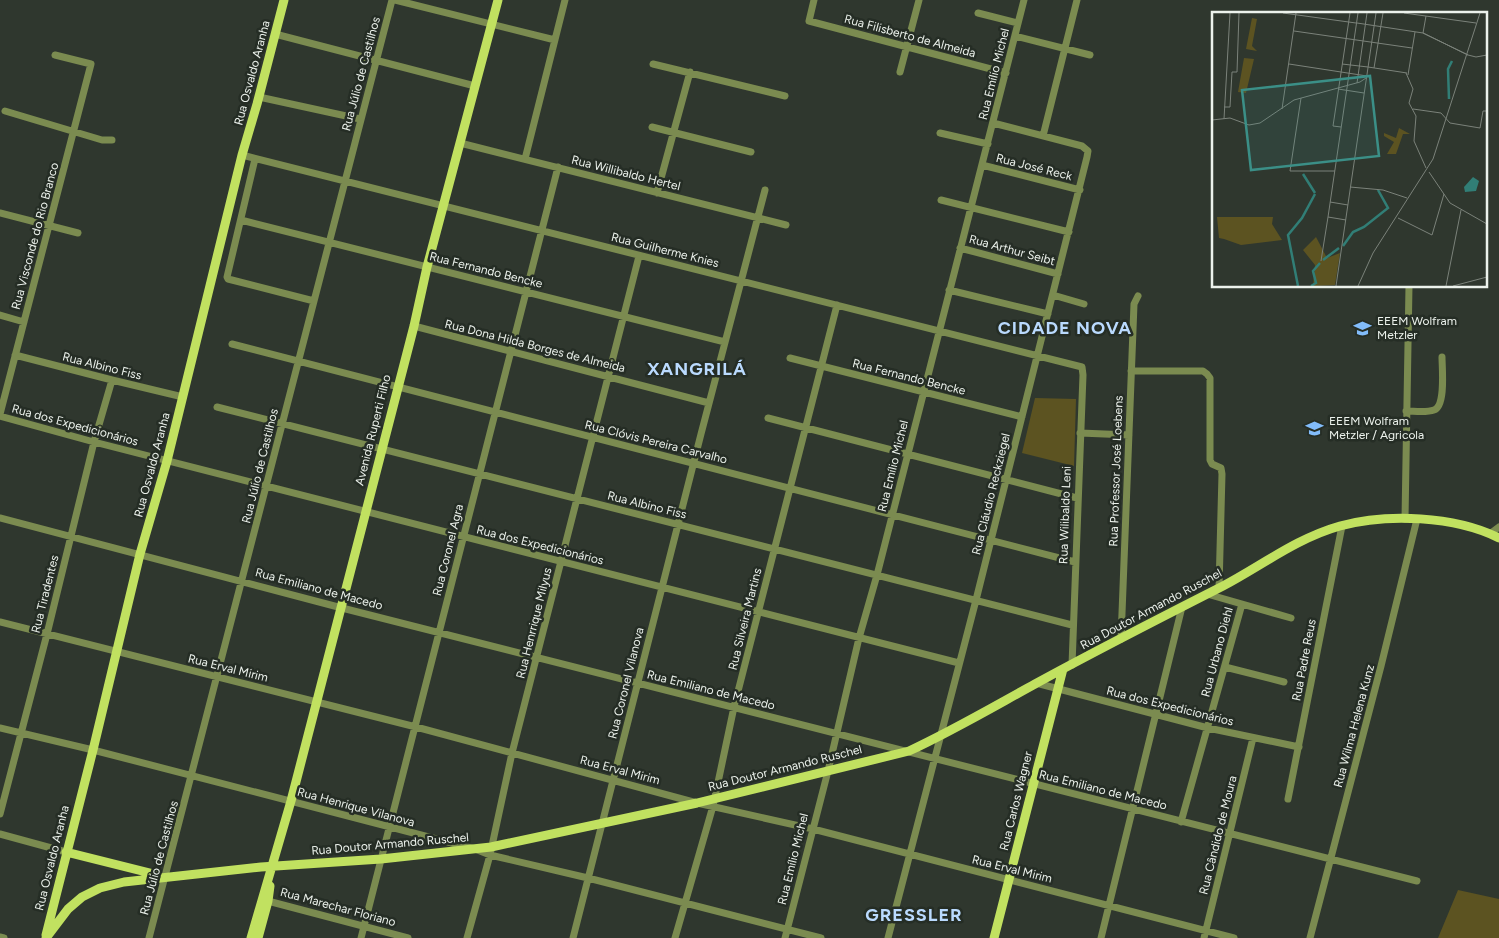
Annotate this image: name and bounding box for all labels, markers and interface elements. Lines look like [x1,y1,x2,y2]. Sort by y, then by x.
street label: Rua Filisberto de Almeida [843,12,977,60]
inset map [1212,12,1486,288]
street label: Rua Júlio de Castilhos [339,15,383,133]
street label: Rua Osvaldo Aranha [231,19,273,127]
street label: Rua Emílio Michel [976,27,1012,121]
street label: Rua José Reck [994,151,1074,183]
street label: Rua Willibaldo Hertel [570,153,682,193]
street label: Rua Visconde do Rio Branco [9,161,61,311]
street label: Rua Guilherme Knies [610,230,721,270]
street label: Rua Arthur Seibt [967,232,1057,268]
street label: Rua Fernando Bencke [428,249,544,291]
place label: EEEM Wolfram Metzler [1377,314,1457,342]
street label: Rua Dona Hilda Borges de Almeida [443,317,627,375]
district label: CIDADE NOVA [998,317,1132,339]
school or university icon: EEEM Wolfram Metzler [1353,318,1373,338]
street label: Rua Albino Fiss [61,349,143,383]
street label: Rua Fernando Bencke [851,356,967,398]
district label: XANGRILÁ [647,358,747,380]
street label: Avenida Ruperti Filho [352,373,394,487]
street label: Rua Professor José Loebens [1106,395,1126,547]
street label: Rua dos Expedicionários [10,401,140,449]
street label: Rua Júlio de Castilhos [239,407,281,525]
street label: Rua Osvaldo Aranha [131,411,173,519]
place label: EEEM Wolfram Metzler / Agricola [1329,414,1424,442]
street label: Rua Clóvis Pereira Carvalho [583,418,729,466]
school or university icon: EEEM Wolfram Metzler / Agricola [1305,418,1325,438]
street label: Rua Emílio Michel [875,419,911,513]
street label: Rua Cláudio Reckziegel [969,432,1013,556]
street label: Rua Wilibaldo Leni [1056,466,1074,564]
street label: Rua Albino Fiss [606,488,688,522]
street label: Rua Coronel Agra [430,503,466,597]
street label: Rua dos Expedicionários [475,522,605,568]
street label: Rua Tiradentes [29,553,62,634]
street label: Rua Emiliano de Macedo [254,565,384,613]
street label: Rua Henrrique Milyus [513,566,555,680]
street label: Rua Silveira Martins [726,566,765,671]
street label: Rua Doutor Armando Ruschel [1078,566,1224,652]
street label: Rua Urbano Diehl [1198,605,1236,699]
street label: Rua Padre Reus [1289,617,1319,702]
street label: Rua Coronel Vilanova [605,626,647,740]
street label: Rua Erval Mirim [186,651,270,685]
street label: Rua Wilma Helena Kunz [1331,663,1377,789]
street label: Rua Emiliano de Macedo [646,667,776,713]
street label: Rua dos Expedicionários [1105,683,1235,729]
street label: Rua Doutor Armando Ruschel [707,742,863,794]
street label: Rua Carlos Wagner [997,750,1035,852]
street label: Rua Erval Mirim [578,753,662,787]
street label: Rua Emiliano de Macedo [1038,767,1168,813]
street label: Rua Cândido de Moura [1196,774,1240,896]
street label: Rua Henrique Vilanova [296,785,416,829]
street label: Rua Júlio de Castilhos [137,799,181,917]
street label: Rua Osvaldo Aranha [32,804,72,912]
street label: Rua Emílio Michel [775,812,811,906]
street label: Rua Doutor Armando Ruschel [311,830,469,858]
street label: Rua Erval Mirim [970,852,1054,886]
street label: Rua Marechar Floriano [279,885,397,929]
district label: GRESSLER [865,904,963,926]

